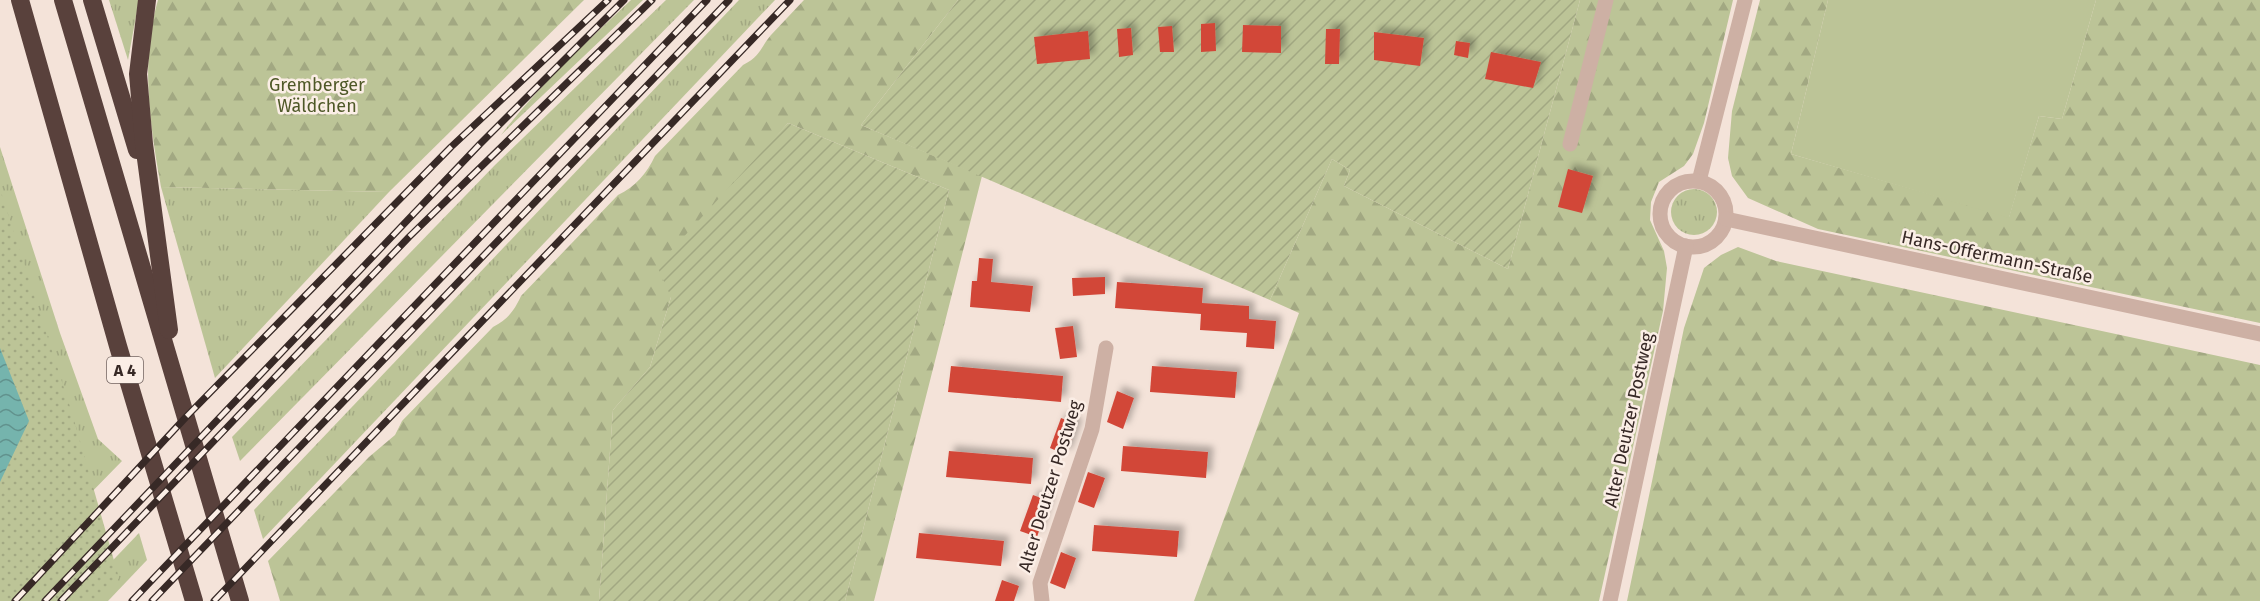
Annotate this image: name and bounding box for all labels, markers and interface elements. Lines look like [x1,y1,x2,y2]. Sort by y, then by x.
park label: Gremberger Wäldchen [269,74,365,117]
street label: Hans-Offermann-Straße [1899,226,2095,288]
street label: Alter Deutzer Postweg [1600,330,1658,510]
road number: A 4 [107,357,143,383]
street label: Alter Deutzer Postweg [1013,397,1087,575]

